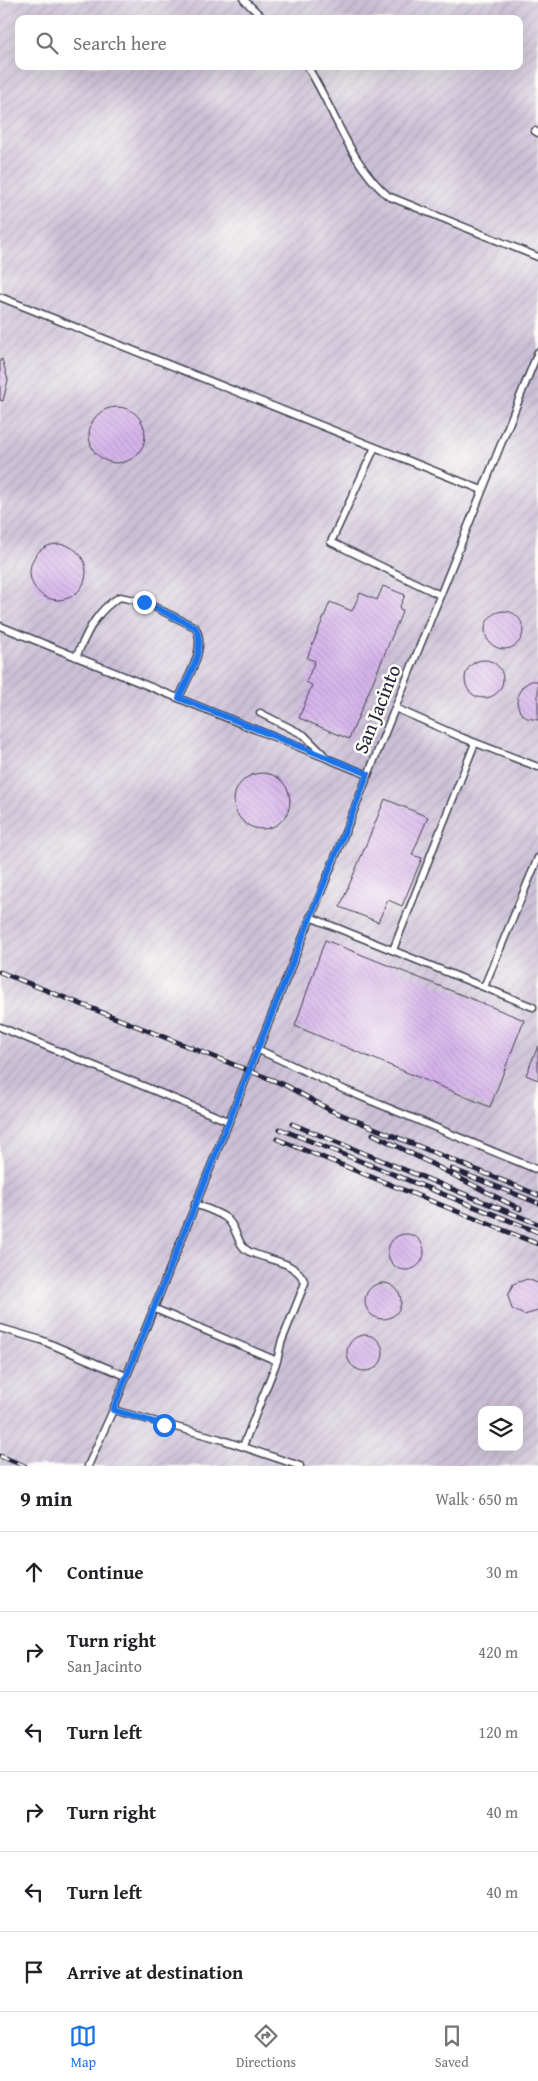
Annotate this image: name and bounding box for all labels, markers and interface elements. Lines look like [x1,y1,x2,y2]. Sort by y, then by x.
search box [15,15,523,70]
icon: search [33,29,61,57]
text: Search here [73,29,167,57]
route end [133,591,156,614]
street label: San Jacinto [346,660,408,758]
map controls [478,1406,523,1451]
button: layers [478,1406,523,1451]
route start [153,1414,176,1437]
text: 9 min [20,1483,72,1514]
text: Walk · 650 m [435,1487,518,1511]
icon: ahead [20,1558,48,1586]
text: Continue [67,1558,144,1586]
text: 30 m [486,1560,518,1584]
text: Turn right [67,1626,156,1654]
icon: right [20,1638,48,1666]
text: 420 m [478,1640,518,1664]
text: San Jacinto [67,1654,142,1678]
icon: left [20,1718,48,1746]
text: Turn left [67,1718,142,1746]
text: 120 m [478,1720,518,1744]
icon: right [20,1798,48,1826]
text: Turn right [67,1798,156,1826]
text: 40 m [486,1800,518,1824]
icon: left [20,1878,48,1906]
text: Turn left [67,1878,142,1906]
text: 40 m [486,1880,518,1904]
icon: arrive [20,1958,48,1986]
text: Arrive at destination [67,1958,243,1986]
tab: Map [69,2022,97,2072]
tab: Directions [236,2022,296,2072]
tab: Saved [435,2022,469,2072]

